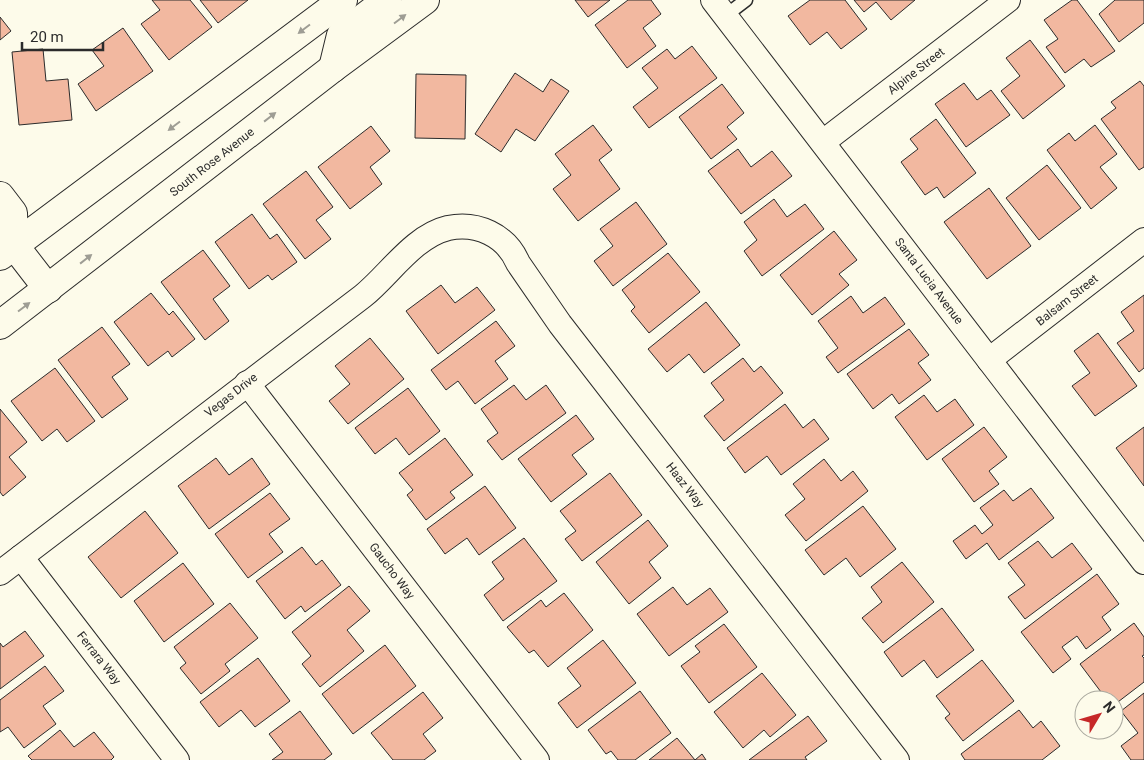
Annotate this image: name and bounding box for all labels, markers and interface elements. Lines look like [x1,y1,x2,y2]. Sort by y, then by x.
one-way arrow [393,14,407,24]
scale bar [22,20,104,52]
one-way arrow [297,24,311,34]
text: 20 m [30,28,64,46]
street label: Alpine Street [885,44,947,97]
one-way arrow [263,112,277,122]
one-way arrow [167,121,181,131]
street label: South Rose Avenue [167,125,257,199]
street label: Santa Lucia Avenue [892,235,966,327]
one-way arrow [79,254,93,264]
street label: Balsam Street [1033,271,1101,329]
one-way arrow [17,302,31,312]
street label: Vegas Drive [202,370,260,420]
street label: Haaz Way [663,460,707,510]
street label: Gaucho Way [366,540,418,602]
street label: Ferrara Way [74,629,124,687]
north arrow [1074,690,1124,740]
text: N [1100,698,1119,716]

